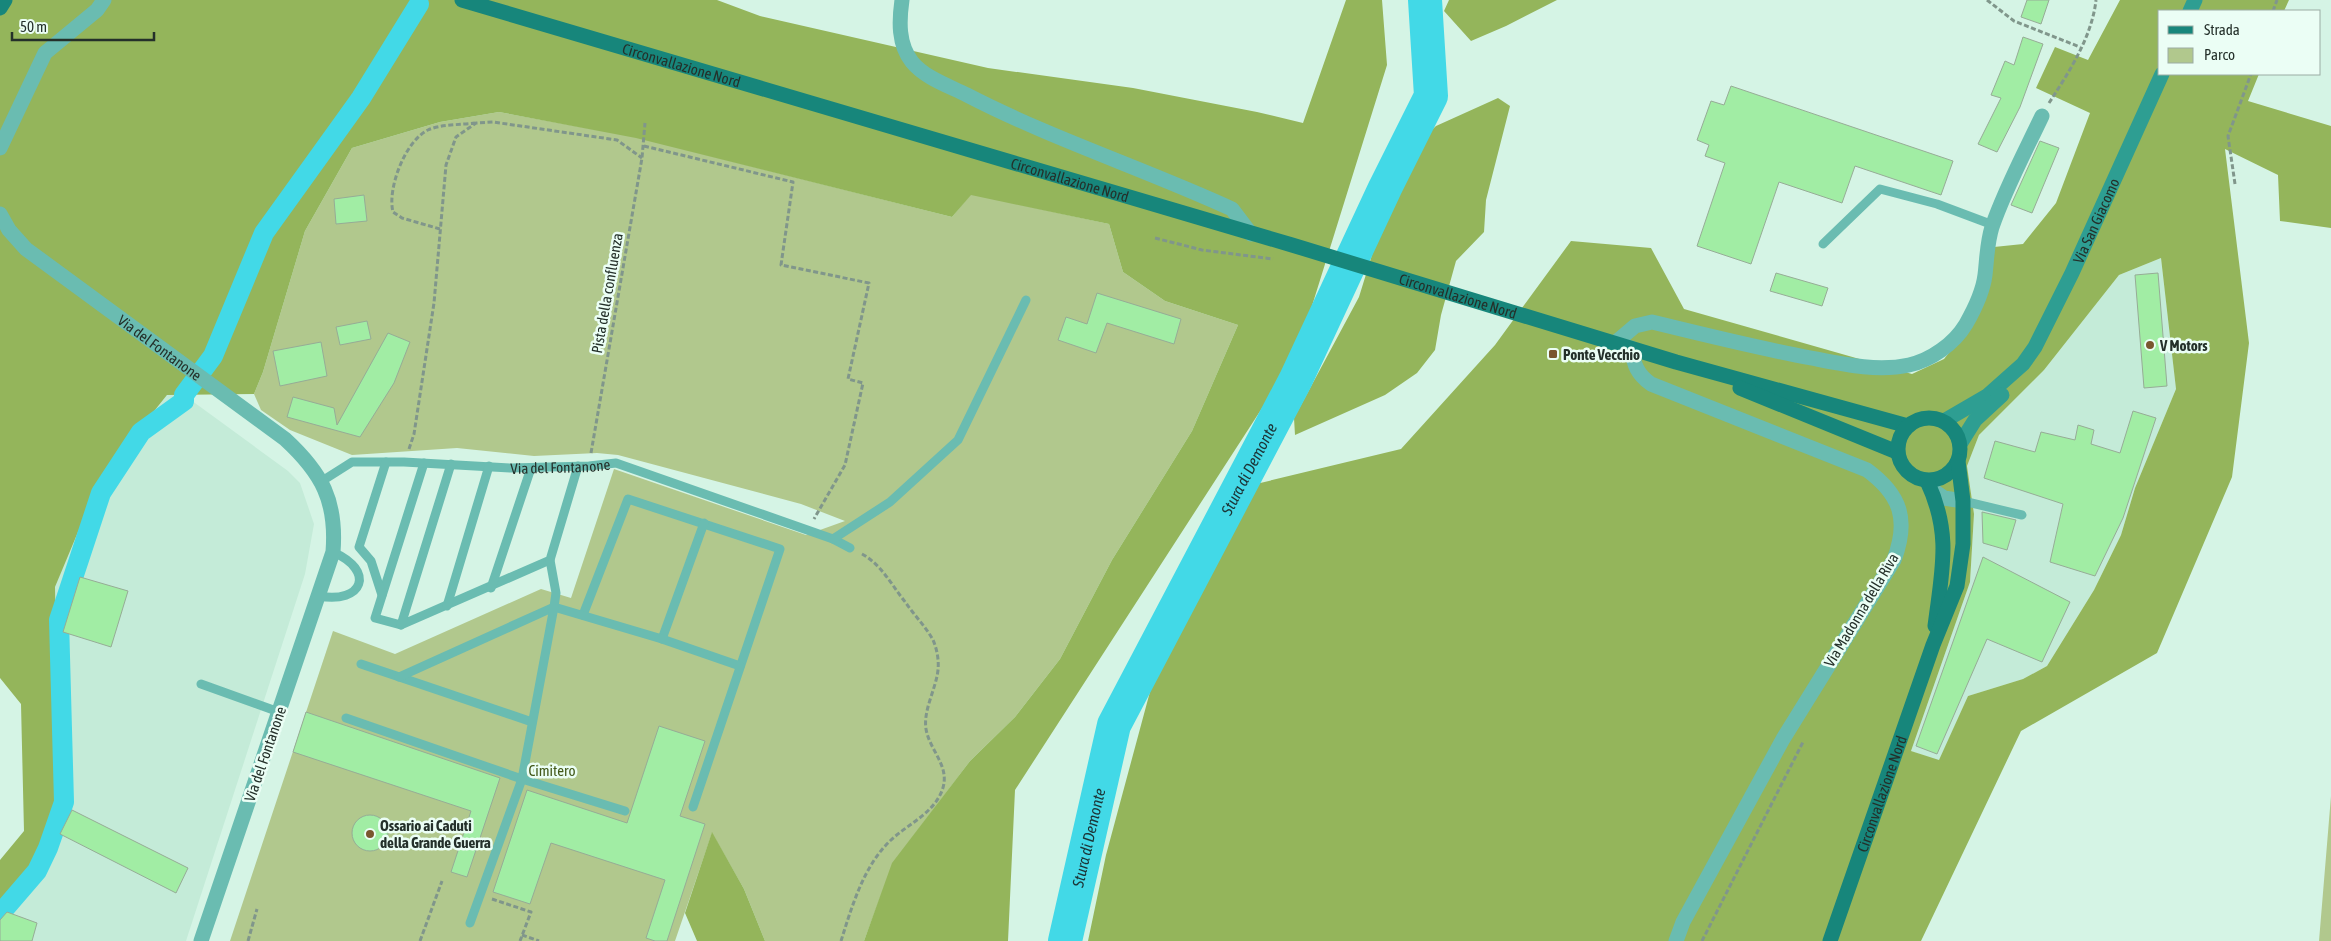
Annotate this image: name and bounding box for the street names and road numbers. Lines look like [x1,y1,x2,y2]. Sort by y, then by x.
street label: Circonvallazione Nord [621,39,743,90]
street label: Circonvallazione Nord [1009,154,1131,205]
street label: Via San Giacomo [2069,175,2122,266]
street label: Pista della confluenza [588,232,626,354]
street label: Circonvallazione Nord [1397,270,1519,322]
street label: Via del Fontanone [115,311,205,384]
street label: Via del Fontanone [510,455,611,476]
street label: Via Madonna della Riva [1820,550,1902,670]
street label: Via del Fontanone [241,704,289,804]
street label: Circonvallazione Nord [1853,733,1909,854]

